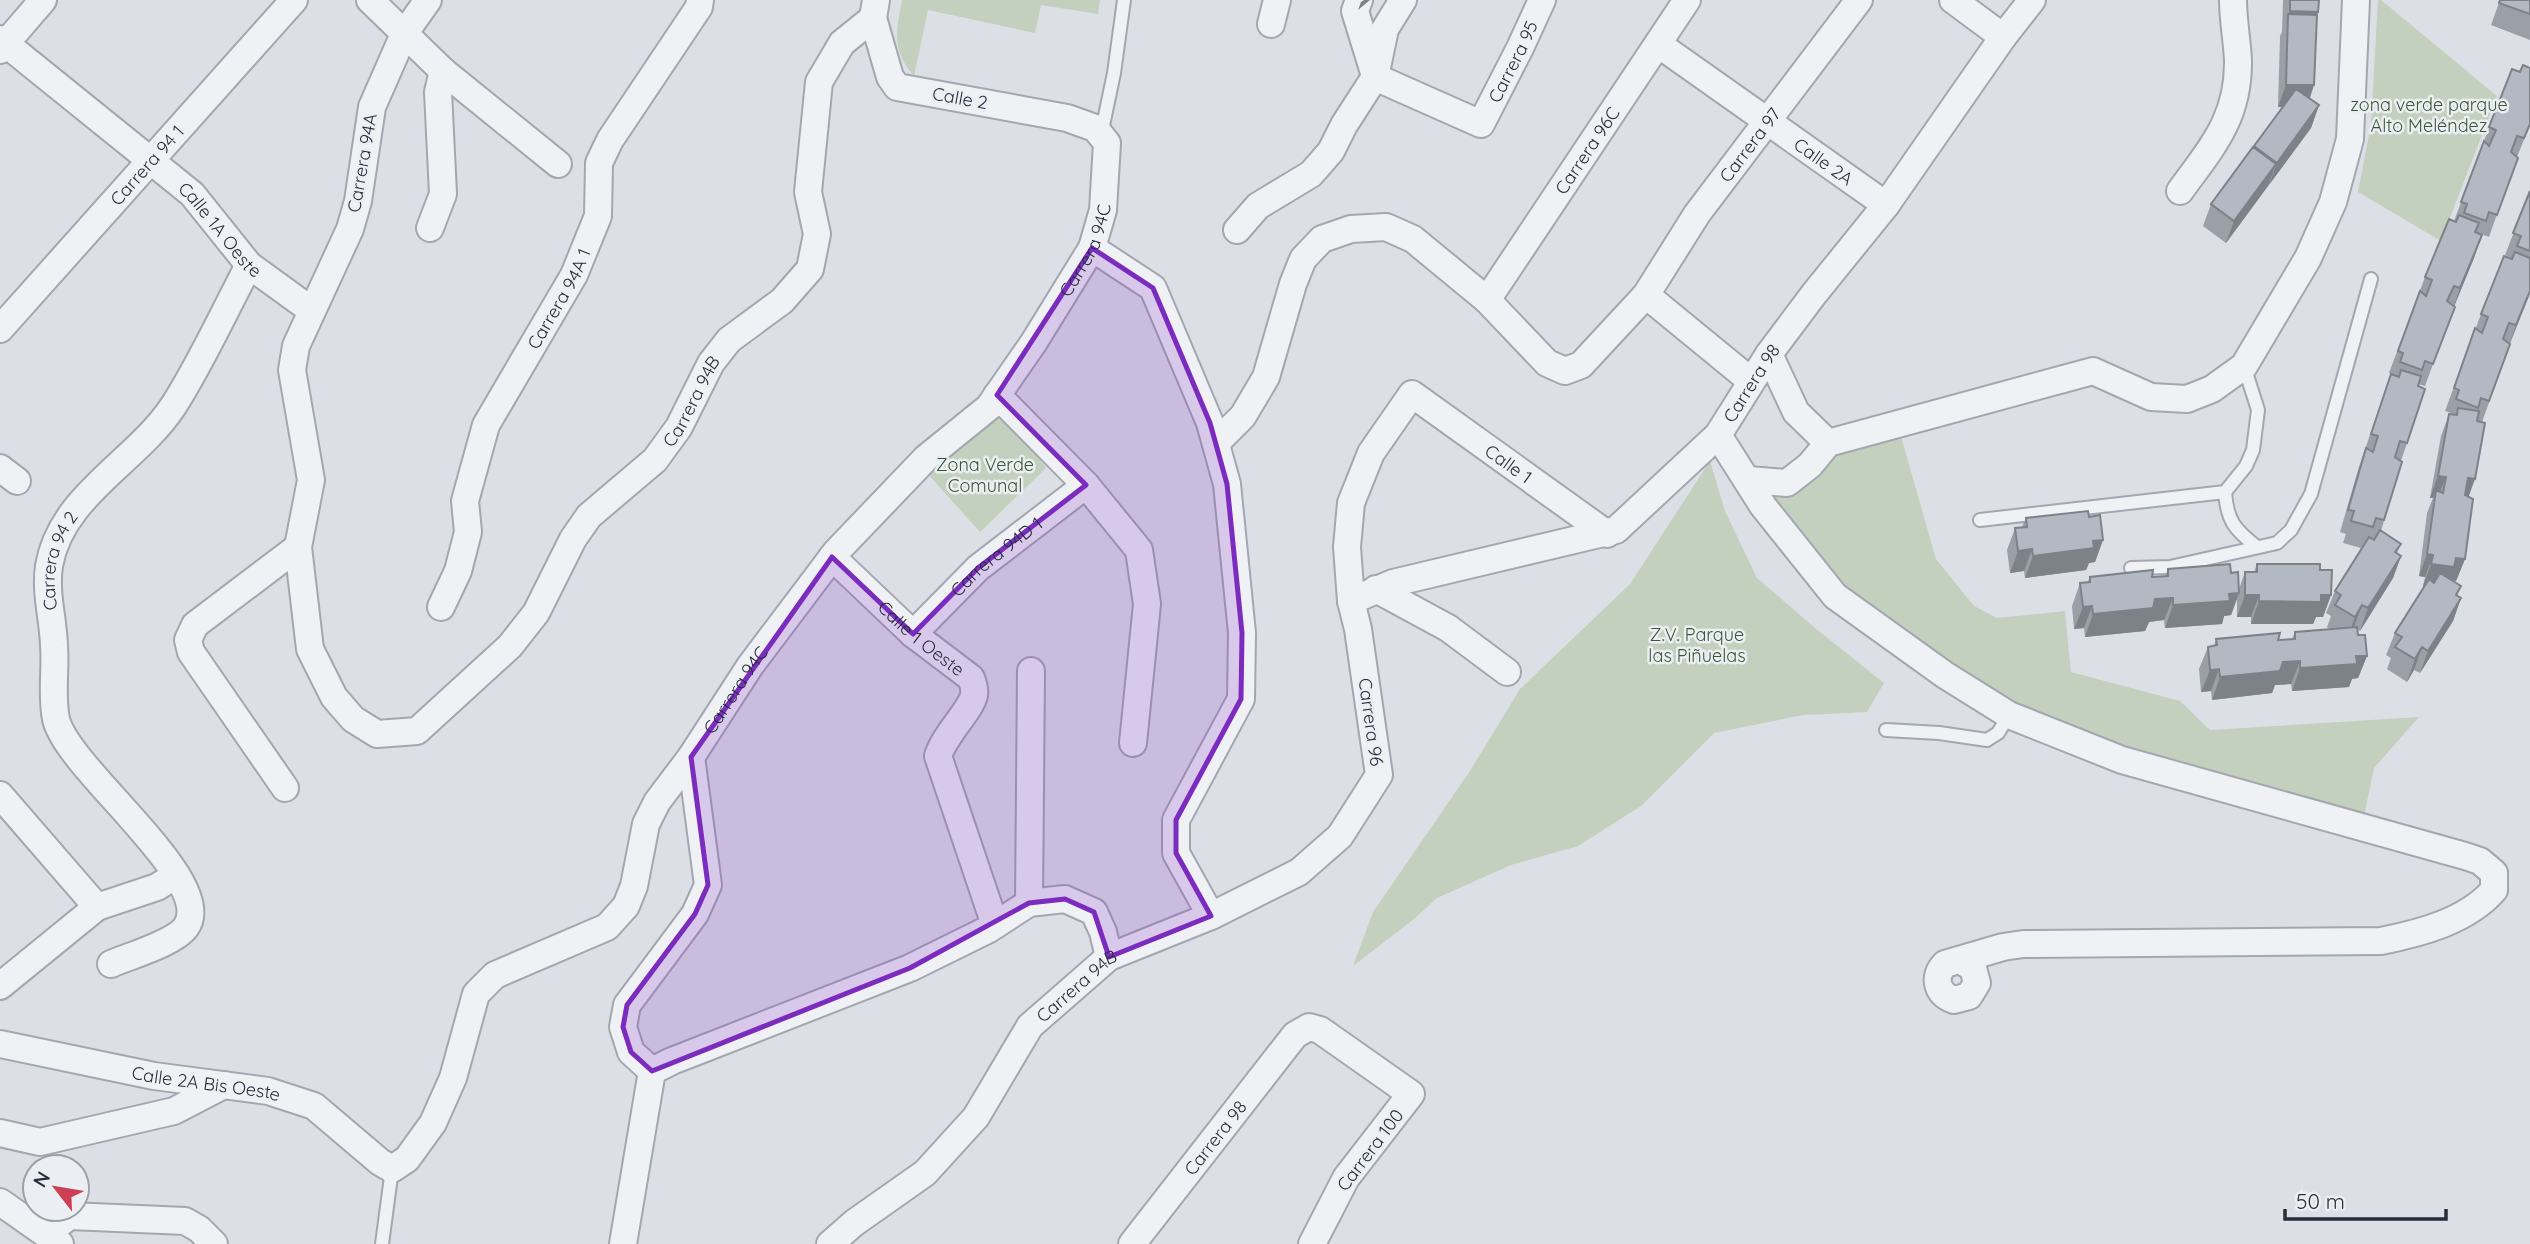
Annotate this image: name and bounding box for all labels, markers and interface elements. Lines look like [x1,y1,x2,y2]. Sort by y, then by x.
street label: Carrera 95 [1482,17,1543,106]
street label: Calle 2 [931,82,990,114]
park label: zona verde parque Alto Meléndez [2350,93,2508,137]
street label: Carrera 96C [1549,102,1624,198]
street label: Carrera 97 [1714,103,1785,187]
street label: Carrera 94A [342,111,382,214]
street label: Carrera 94 1 [105,120,189,210]
street label: Calle 2A [1790,132,1858,190]
street label: Calle 1A Oeste [174,176,266,282]
street label: Carrera 94C [1054,203,1115,301]
street label: Carrera 94A 1 [522,245,595,353]
street label: Carrera 98 [1718,339,1784,426]
street label: Carrera 94B [657,350,724,451]
street label: Calle 1 [1481,439,1537,488]
park label: Zona Verde Comunal [936,453,1034,497]
street label: Carrera 94 2 [36,506,82,612]
street label: Carrera 94D 1 [945,511,1047,601]
street label: Calle 1 Oeste [873,595,970,681]
park label: Z.V. Parque las Piñuelas [1648,623,1746,667]
street label: Carrera 94C [698,641,773,738]
street label: Carrera 96 [1353,677,1389,768]
street label: Carrera 94B [1031,944,1120,1027]
street label: Calle 2A Bis Oeste [130,1060,284,1106]
street label: Carrera 98 [1179,1096,1251,1180]
street label: Carrera 100 [1332,1104,1408,1196]
north arrow [21,1153,91,1223]
text: N [28,1167,55,1191]
scale bar [2285,1178,2446,1222]
text: 50 m [2296,1188,2345,1214]

